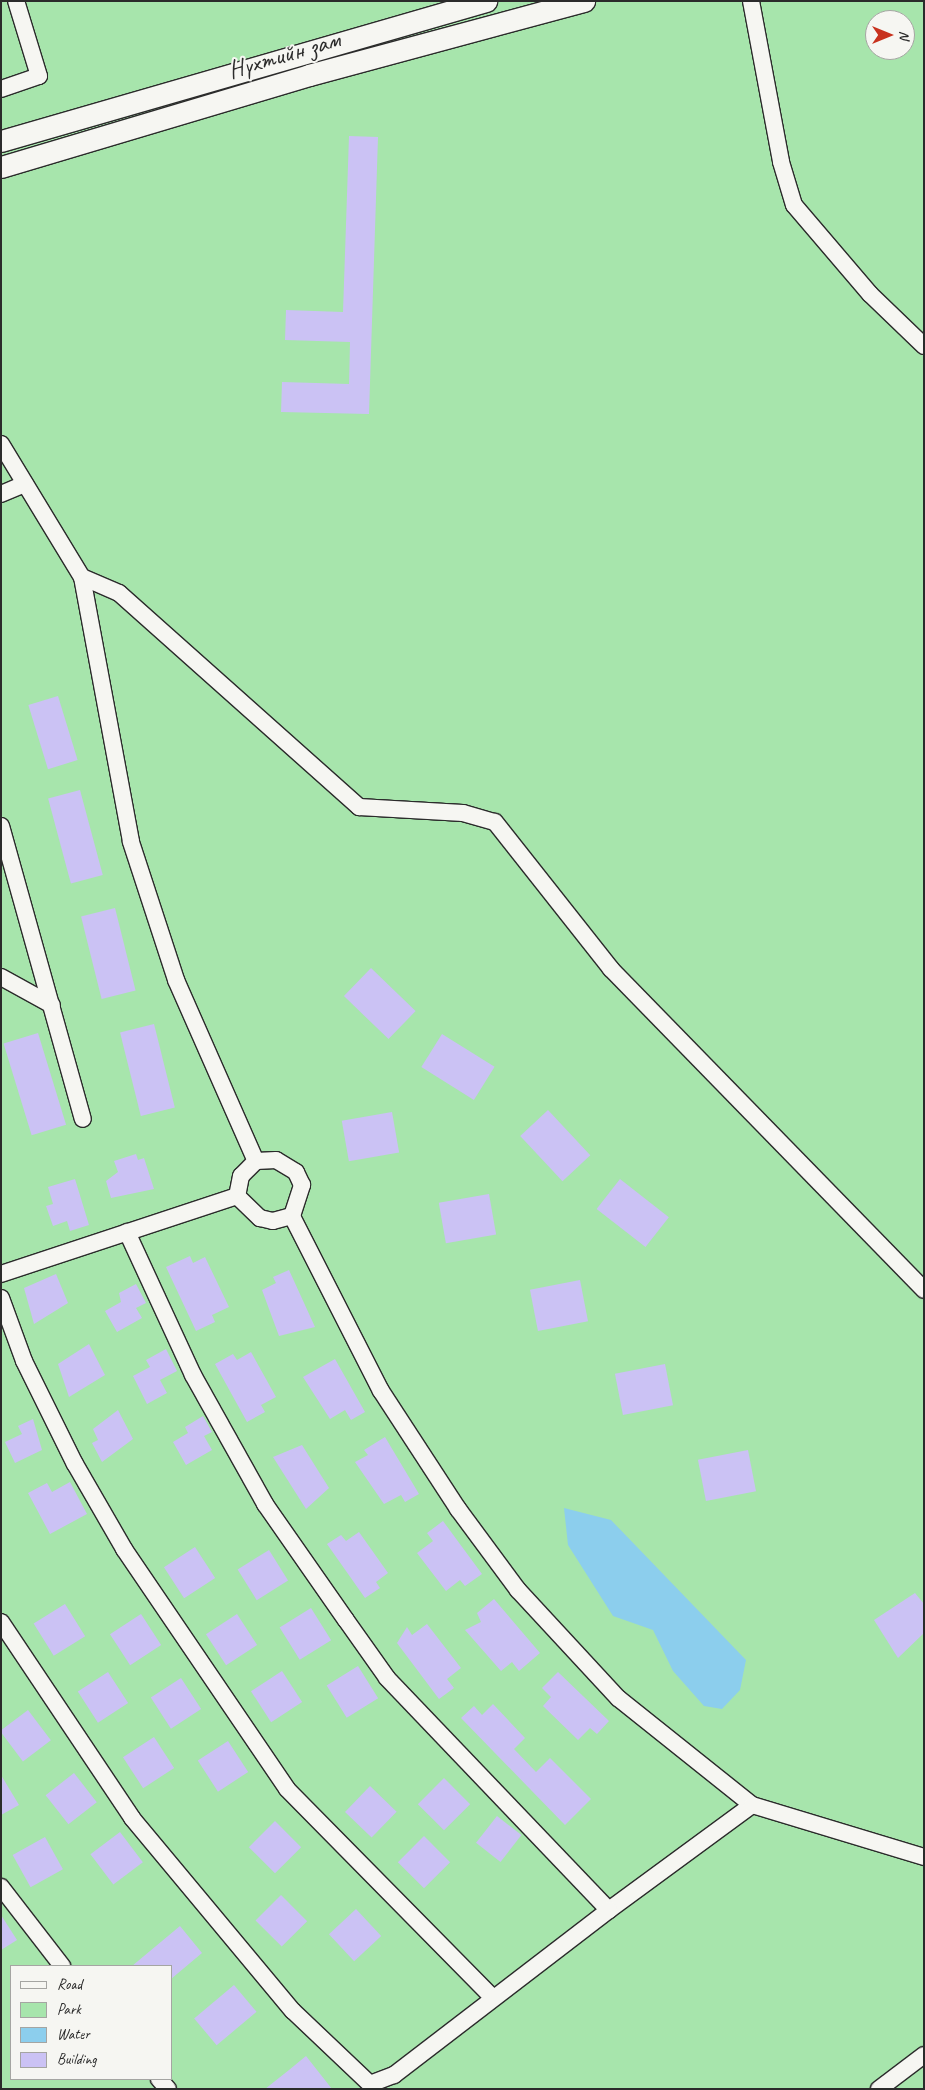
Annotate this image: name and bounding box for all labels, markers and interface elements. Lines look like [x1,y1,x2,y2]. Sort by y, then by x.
north arrow [865,10,915,60]
street label: Нүхтийн зам [224,25,344,85]
text: N [896,31,913,39]
legend [10,1965,172,2080]
text: Road [57,1975,82,1994]
text: Park [57,2000,81,2019]
text: Water [57,2025,90,2044]
text: Building [57,2050,96,2069]

